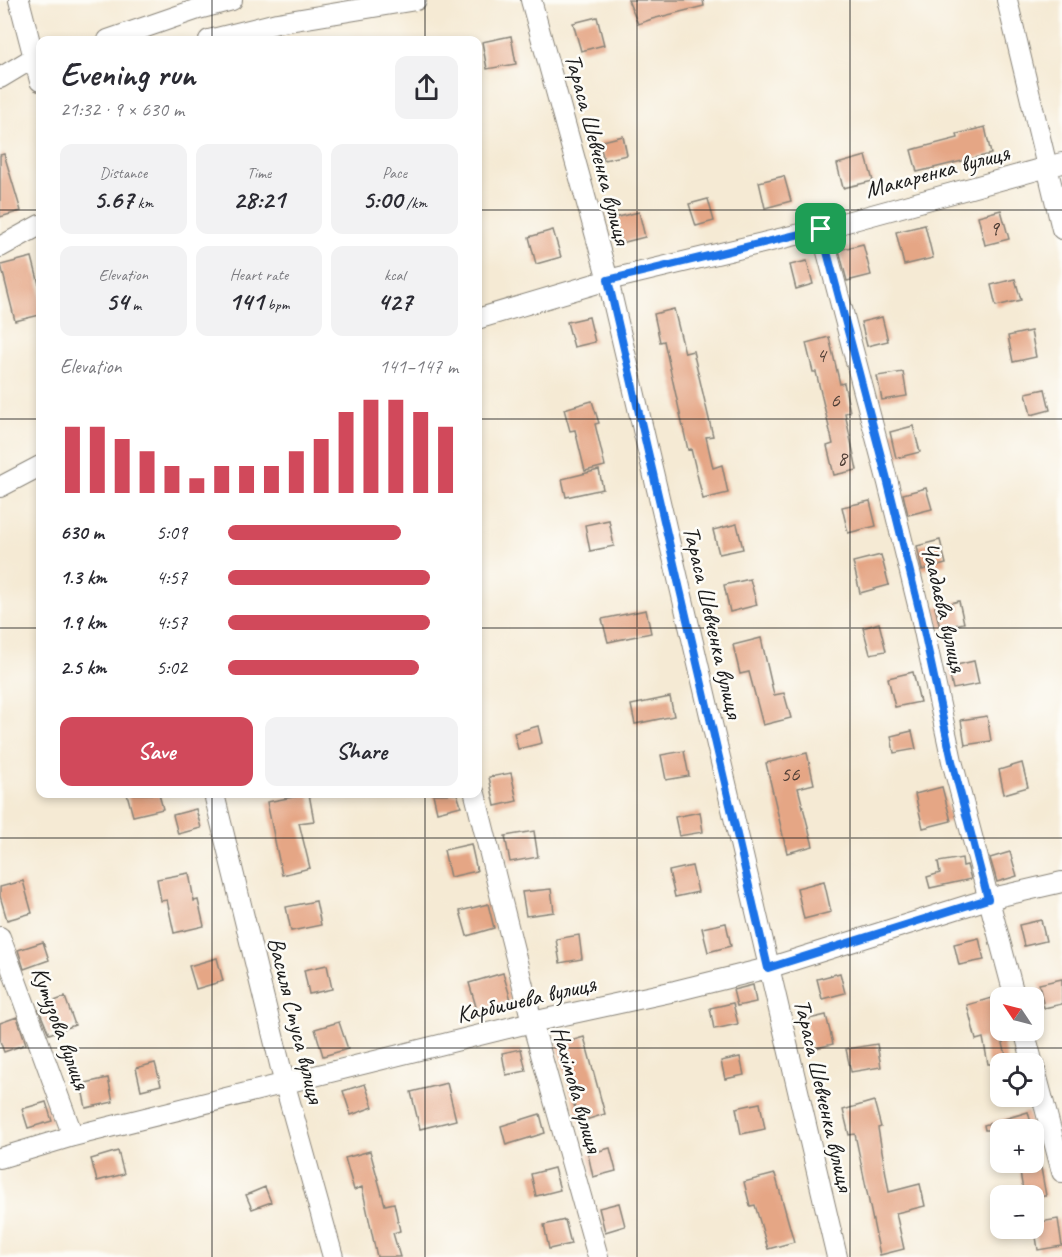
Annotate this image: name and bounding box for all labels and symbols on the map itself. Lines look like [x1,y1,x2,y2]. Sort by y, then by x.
street label: Тараса Шевченка вулиця [558,50,638,249]
street label: Макаренка вулиця [862,137,1014,205]
pin [795,203,846,254]
house number: 9 [989,215,1000,241]
house number: 4 [816,342,828,368]
house number: 6 [830,387,840,413]
house number: 8 [837,445,849,471]
street label: Тараса Шевченка вулиця [676,523,750,723]
street label: Чаадаєва вулиця [914,539,974,676]
house number: 56 [781,761,800,787]
street label: Василя Стуса вулиця [261,934,331,1108]
street label: Кутузова вулиця [25,962,98,1095]
street label: Карбишева вулиця [453,968,600,1030]
north arrow [990,987,1044,1041]
street label: Тараса Шевченка вулиця [787,996,861,1196]
street label: Нахімова вулиця [545,1022,610,1157]

